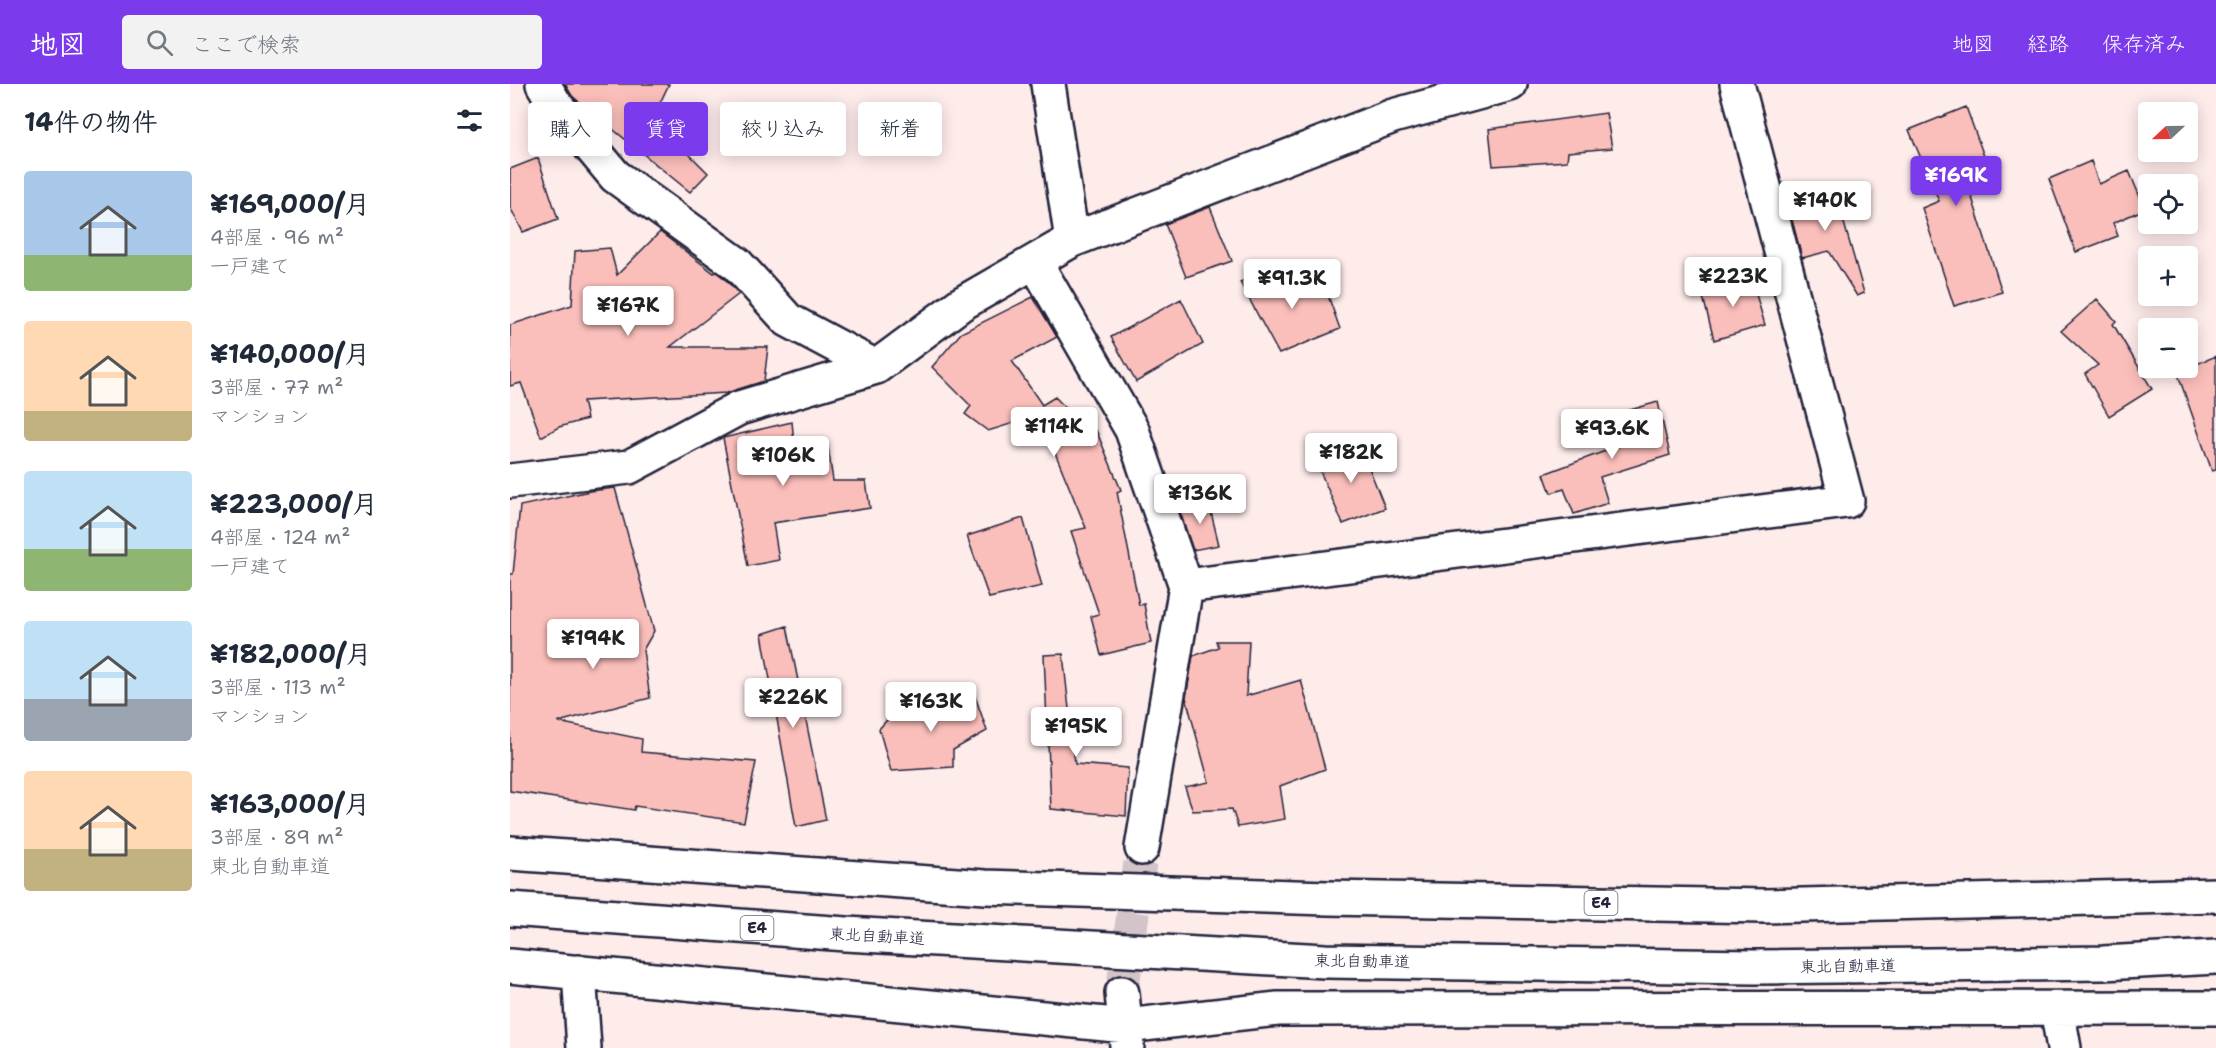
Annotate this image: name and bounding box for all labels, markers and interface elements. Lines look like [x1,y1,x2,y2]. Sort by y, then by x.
search box [122,15,542,69]
text: 地図 [30,25,86,63]
icon: search [143,26,176,59]
text: ここで検索 [191,30,301,59]
text: 地図 [1952,30,1994,58]
text: 経路 [2027,30,2069,58]
text: 保存済み [2102,30,2186,58]
chip: 購入 [528,102,612,156]
chip: 賃貸 [624,102,708,156]
chip: 絞り込み [720,102,846,156]
chip: 新着 [858,102,942,156]
north arrow [2138,102,2198,162]
map controls [2138,102,2198,378]
text: 14件の物件 [24,104,158,139]
icon: filters [453,104,486,137]
pin: ¥169K [1914,156,1998,207]
text: ¥169K [1924,162,1988,188]
button: locate [2138,174,2198,234]
pin: ¥140K [1783,181,1867,232]
text: ¥169,000/月 [210,186,370,221]
text: ¥140K [1793,187,1857,213]
icon: home [72,195,144,267]
text: 4部屋 · 96 m² [210,224,344,250]
button: + [2138,246,2198,306]
text: 一戸建て [210,253,290,279]
pin: ¥223K [1691,257,1775,308]
pin: ¥91.3K [1243,259,1341,310]
text: ¥223K [1698,263,1768,289]
text: ¥91.3K [1258,265,1326,291]
pin: ¥167K [586,286,670,337]
text: ¥167K [597,292,659,318]
button: − [2138,318,2198,378]
text: ¥140,000/月 [210,336,370,371]
icon: home [72,345,144,417]
text: 3部屋 · 77 m² [210,374,343,400]
text: マンション [210,403,309,429]
pin: ¥114K [1012,407,1096,458]
pin: ¥93.6K [1563,409,1661,460]
text: ¥114K [1025,413,1083,439]
text: ¥93.6K [1575,415,1649,441]
pin: ¥182K [1309,433,1393,484]
pin: ¥106K [741,436,825,487]
text: ¥182K [1319,439,1383,465]
text: ¥106K [751,442,815,468]
pin: ¥136K [1158,474,1242,525]
text: ¥136K [1168,480,1232,506]
text: ¥223,000/月 [210,486,378,521]
icon: home [72,495,144,567]
text: 4部屋 · 124 m² [210,524,351,550]
text: 一戸建て [210,553,290,579]
pin: ¥194K [551,619,635,670]
text: ¥194K [561,625,625,651]
text: ¥182,000/月 [210,636,372,671]
icon: home [72,645,144,717]
text: 3部屋 · 113 m² [210,674,346,700]
pin: ¥226K [751,678,835,729]
pin: ¥163K [889,682,973,733]
text: ¥226K [758,684,828,710]
text: ¥163K [899,688,963,714]
text: マンション [210,703,309,729]
pin: ¥195K [1034,707,1118,758]
text: ¥195K [1045,713,1107,739]
text: ¥163,000/月 [210,786,370,821]
icon: home [72,795,144,867]
text: 3部屋 · 89 m² [210,824,344,850]
text: 東北自動車道 [210,853,330,879]
road number: E4 [1584,891,1618,915]
road number: E4 [740,916,774,940]
street label: 東北自動車道 [829,923,925,949]
street label: 東北自動車道 [1314,950,1410,972]
street label: 東北自動車道 [1800,955,1896,977]

